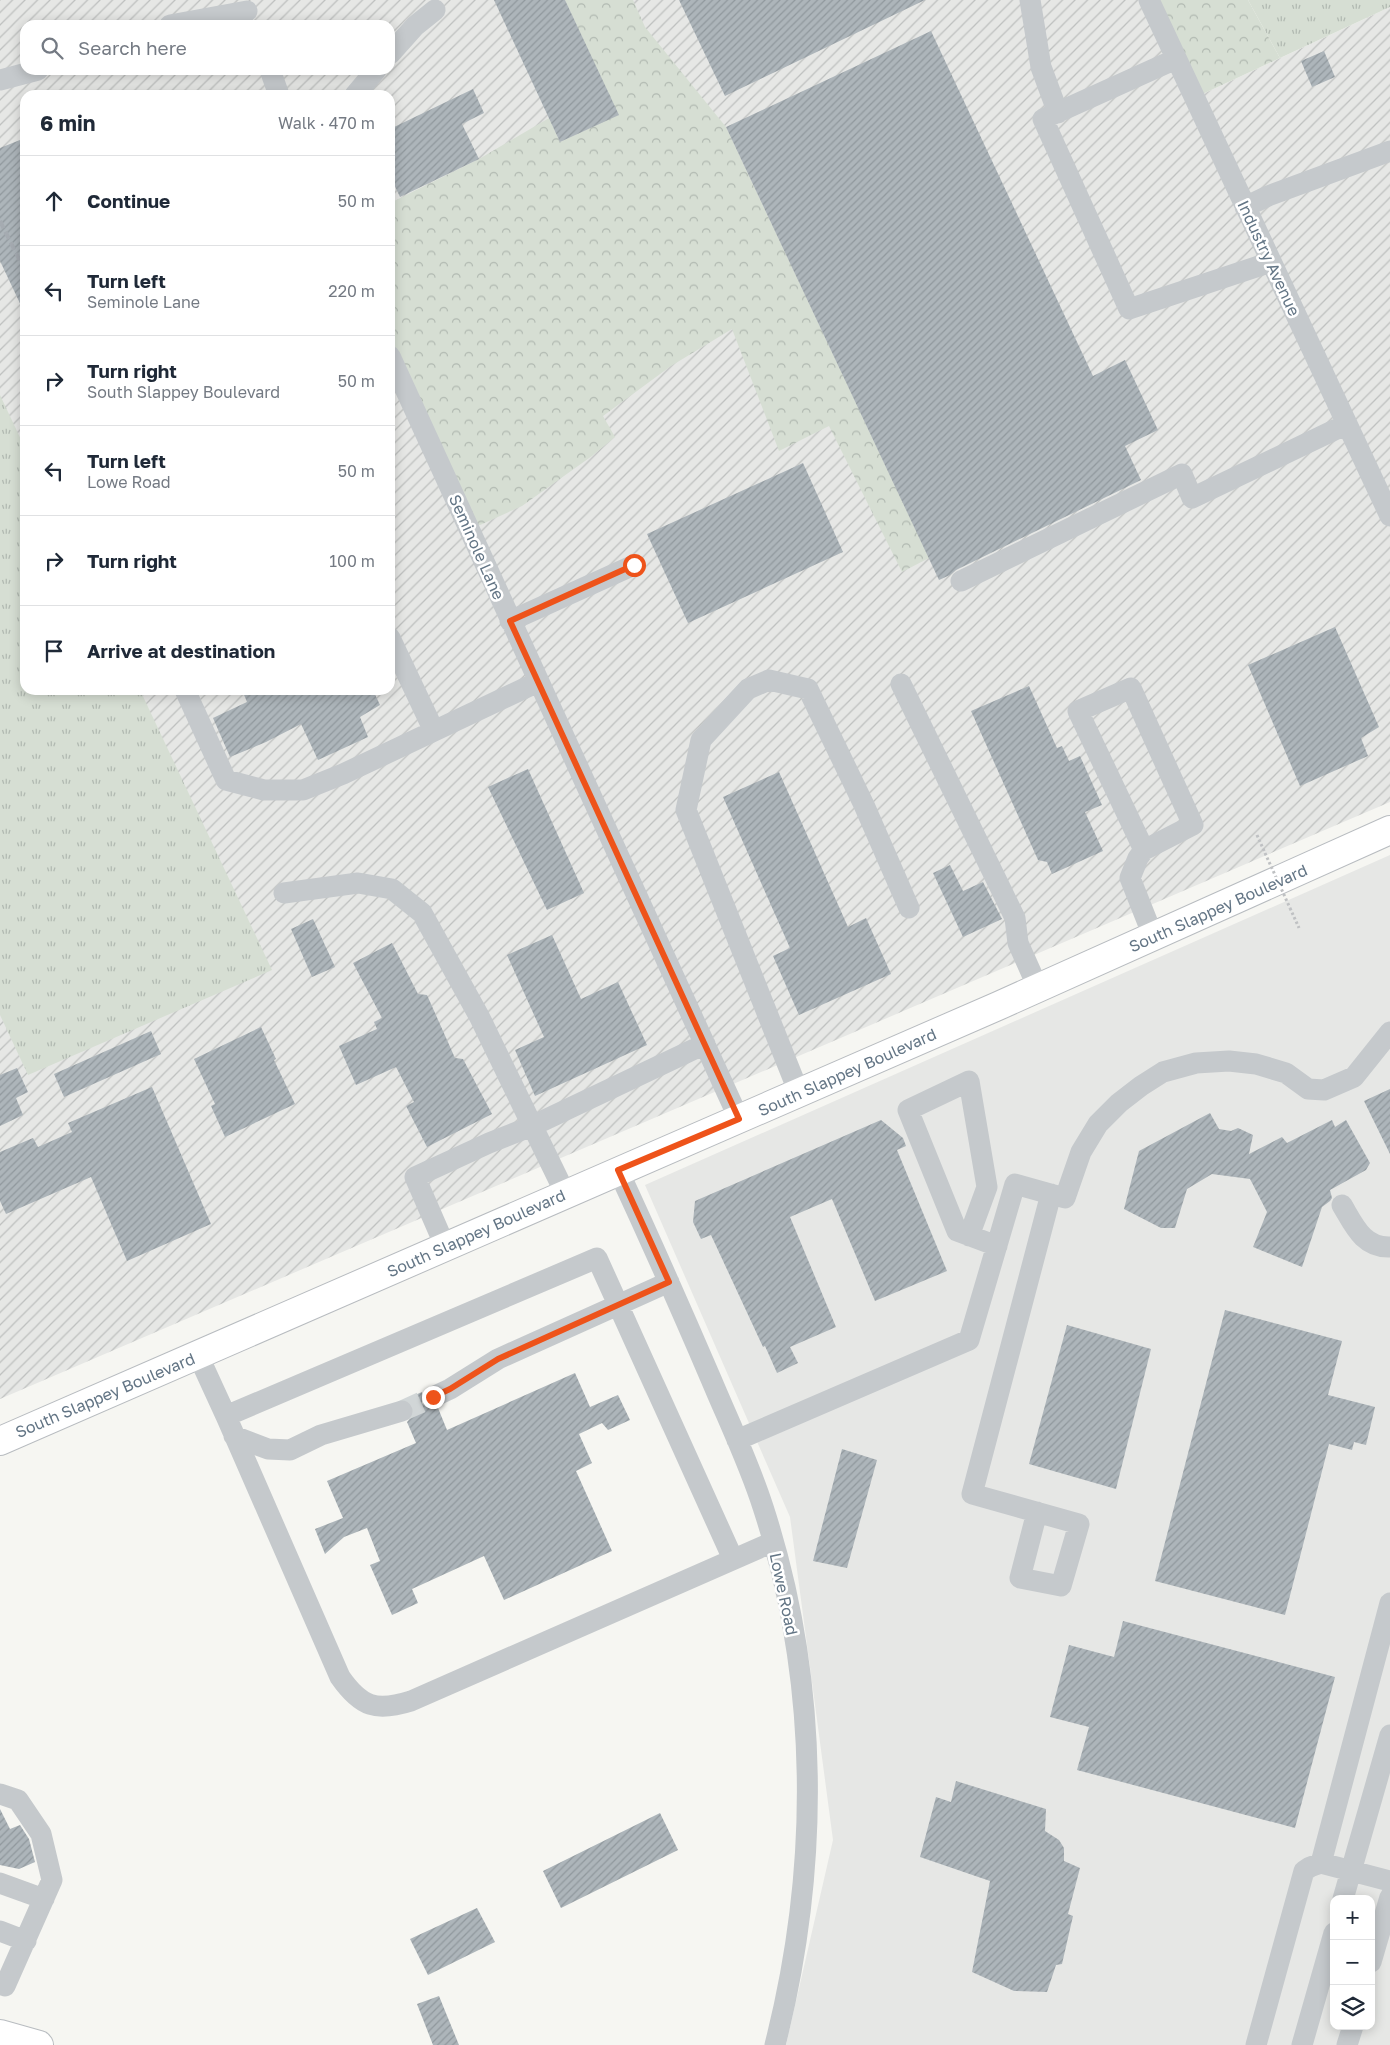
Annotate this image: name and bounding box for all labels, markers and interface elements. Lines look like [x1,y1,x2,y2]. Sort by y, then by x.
search box [20,20,395,75]
icon: search [38,34,66,62]
text: Search here [78,36,187,59]
text: 6 min [40,110,95,136]
text: Walk · 470 m [278,113,375,133]
icon: ahead [40,187,68,215]
text: Continue [87,189,170,212]
text: 50 m [338,191,375,211]
street label: Industry Avenue [1233,197,1305,319]
text: Turn left [87,269,166,292]
icon: left [40,277,68,305]
text: 220 m [328,281,375,301]
text: Seminole Lane [87,292,200,312]
text: Turn right [87,359,177,382]
icon: right [40,367,68,395]
text: 50 m [338,371,375,391]
text: South Slappey Boulevard [87,382,280,402]
text: Turn left [87,449,166,472]
icon: left [40,457,68,485]
text: 50 m [338,461,375,481]
text: Lowe Road [87,472,171,492]
street label: Seminole Lane [445,491,509,603]
icon: right [40,547,68,575]
text: Turn right [87,549,177,572]
text: 100 m [329,551,375,571]
route start [623,554,646,577]
icon: arrive [40,637,68,665]
text: Arrive at destination [87,639,275,662]
street label: South Slappey Boulevard [1126,860,1310,956]
street label: South Slappey Boulevard [755,1024,939,1120]
street label: South Slappey Boulevard [384,1185,568,1281]
street label: South Slappey Boulevard [12,1348,198,1442]
route end [422,1386,445,1409]
street label: Lowe Road [766,1551,802,1637]
map controls [1330,1895,1375,2030]
button: + [1330,1895,1375,1940]
button: − [1330,1940,1375,1985]
button: layers [1330,1985,1375,2030]

